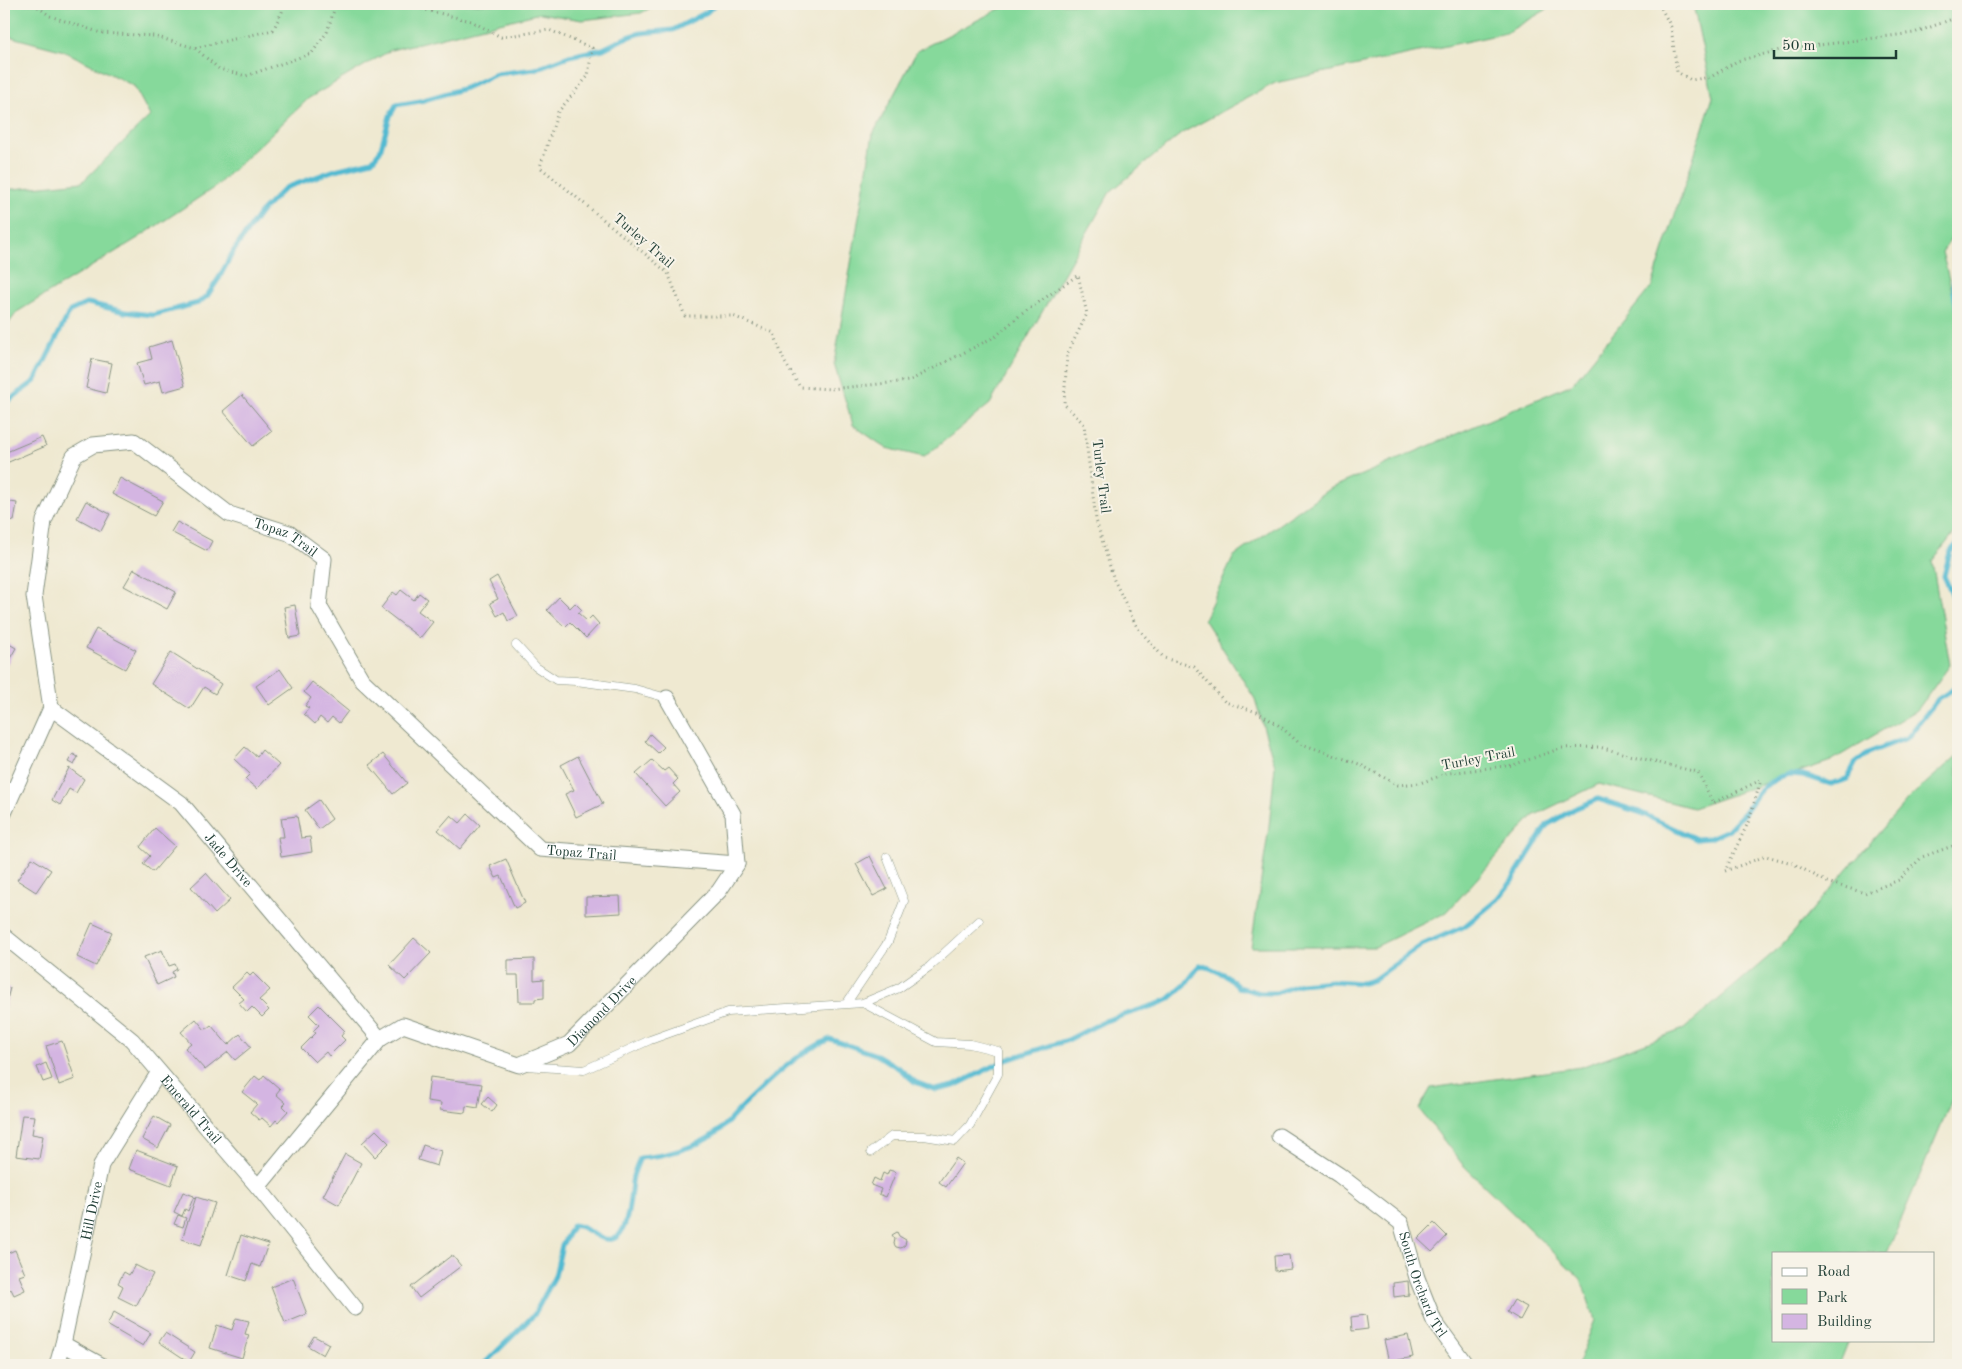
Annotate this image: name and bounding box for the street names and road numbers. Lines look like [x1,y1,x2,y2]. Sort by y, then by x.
street label: Turley Trail [610,211,676,271]
street label: Turley Trail [1089,438,1113,514]
street label: Topaz Trail [252,516,320,560]
street label: Turley Trail [1440,745,1517,773]
street label: Jade Drive [201,831,254,890]
street label: Topaz Trail [546,844,617,863]
street label: Diamond Drive [565,974,639,1049]
street label: Emerald Trail [157,1073,224,1147]
street label: Hill Drive [79,1180,105,1242]
street label: South Orchard Trl [1396,1230,1449,1340]

